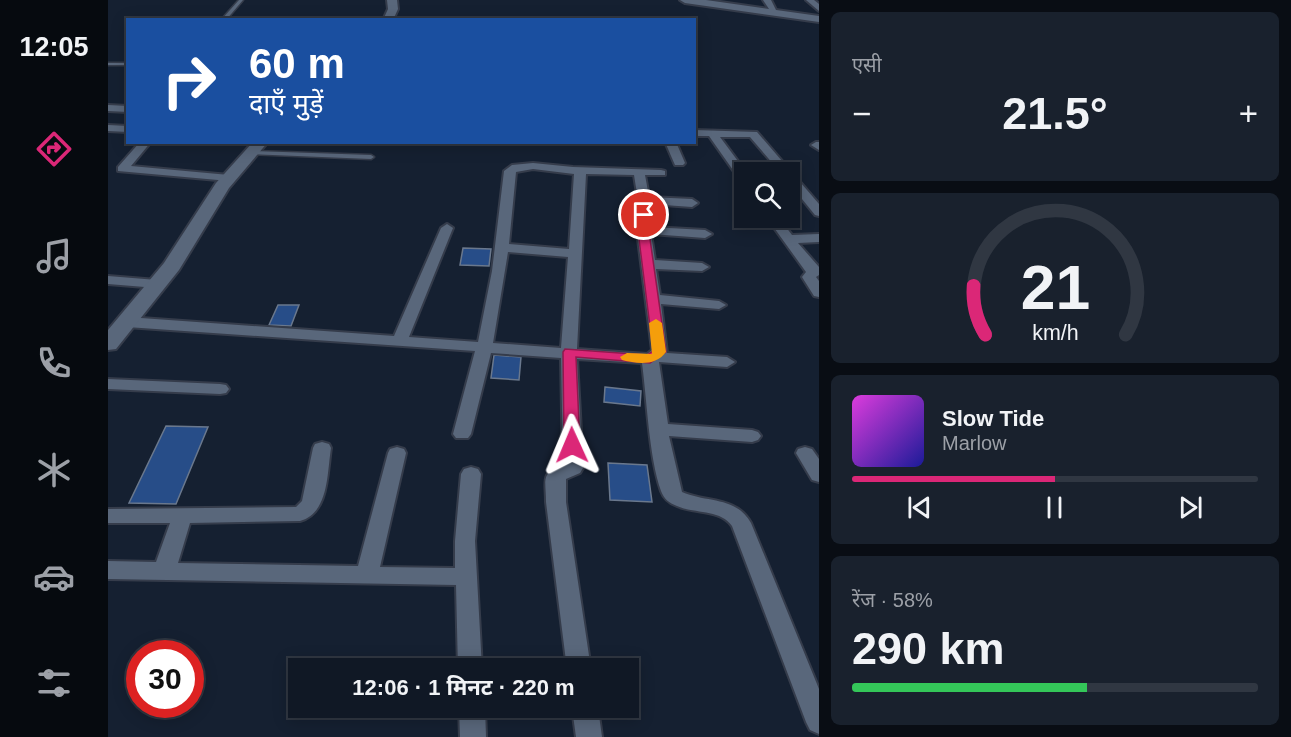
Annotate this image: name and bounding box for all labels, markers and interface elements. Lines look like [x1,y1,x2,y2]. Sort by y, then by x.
text: 12:05 [19,32,89,62]
text: 60 m [249,40,345,87]
icon: right [150,42,228,120]
text: एसी [852,54,882,76]
text: 21.5° [1002,88,1108,139]
text: दाएँ मुड़ें [249,89,323,119]
text: − [852,95,871,132]
text: + [1239,95,1258,132]
icon: directions [33,128,75,170]
map controls [734,162,800,228]
button: search [734,162,800,228]
pin [618,189,669,240]
icon: arrive [627,198,660,231]
icon: music [33,235,75,277]
text: 21 [1020,253,1090,322]
text: km/h [1032,321,1078,345]
icon: phone [33,342,75,384]
text: Slow Tide [942,406,1044,431]
position arrow [540,413,604,477]
text: Marlow [942,432,1006,454]
icon: climate [33,449,75,491]
icon: previous [903,491,936,524]
icon: pause [1038,491,1071,524]
icon: next [1174,491,1207,524]
icon: car [33,556,75,598]
text: रेंज · 58% [852,589,933,611]
text: 290 km [852,623,1005,674]
speed limit sign: 30 [126,640,204,718]
icon: filters [33,662,75,704]
text: 12:06 · 1 मिनट · 220 m [352,675,575,700]

